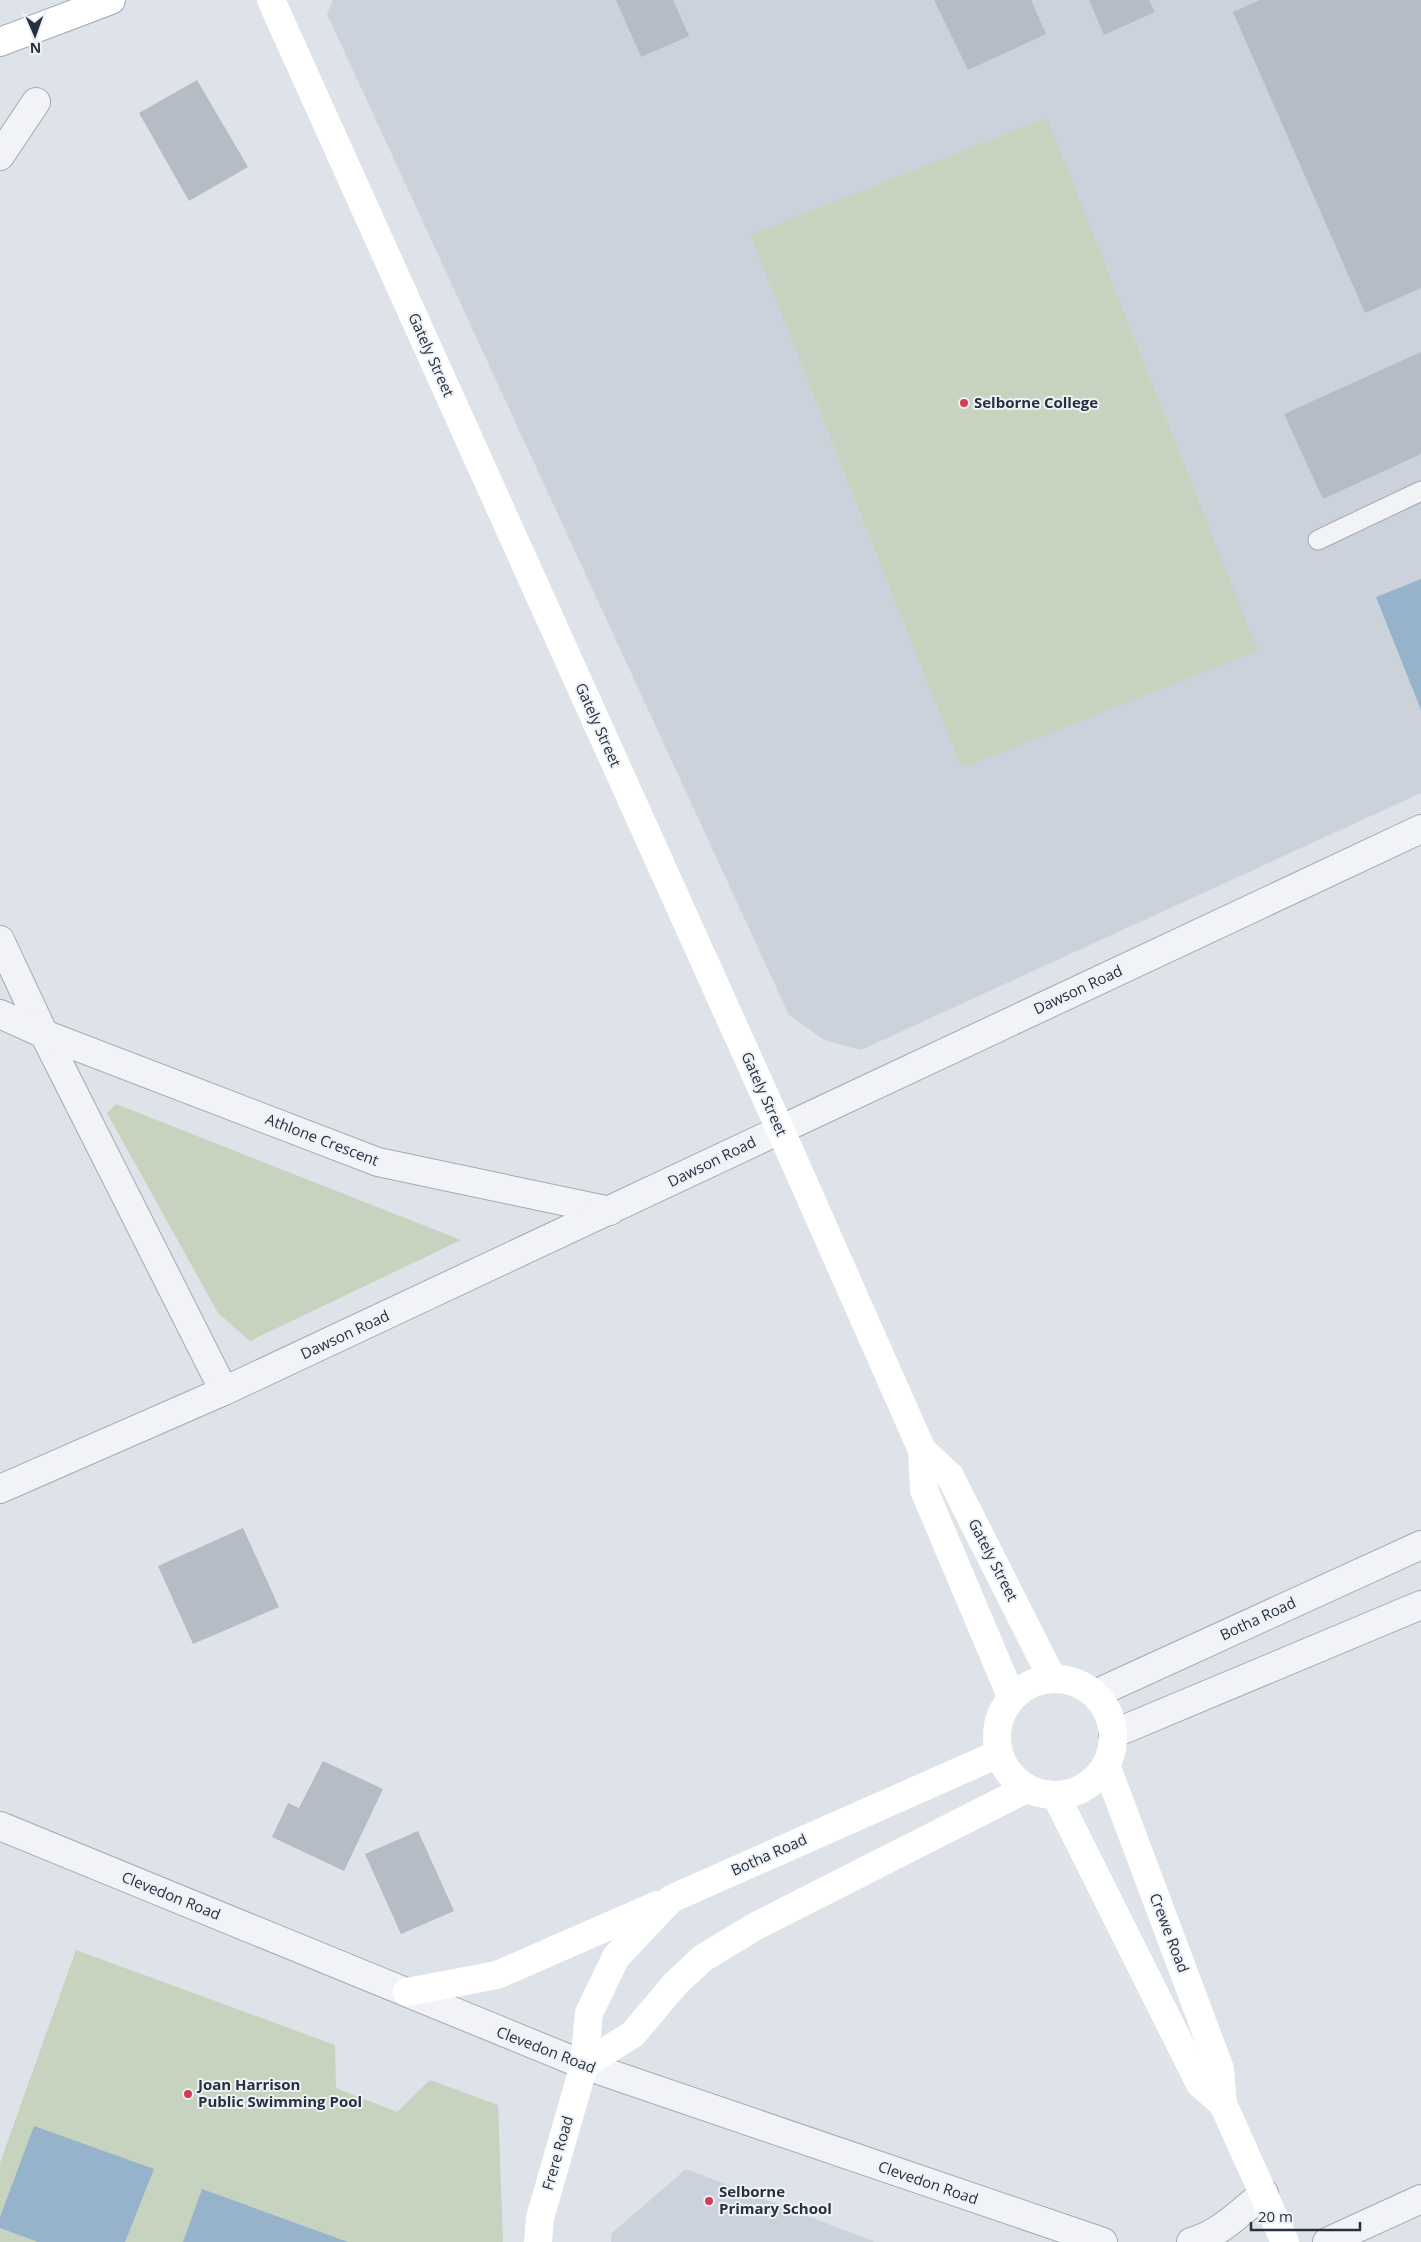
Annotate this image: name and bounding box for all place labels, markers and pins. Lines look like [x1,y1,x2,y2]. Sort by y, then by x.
place label: Selborne College [974,392,1098,412]
marker: Selborne College [958,397,970,409]
place label: Joan Harrison Public Swimming Pool [196,2074,362,2111]
marker: Joan Harrison Public Swimming Pool [182,2088,194,2100]
place label: Selborne Primary School [719,2181,832,2218]
marker: Selborne Primary School [703,2195,715,2207]

